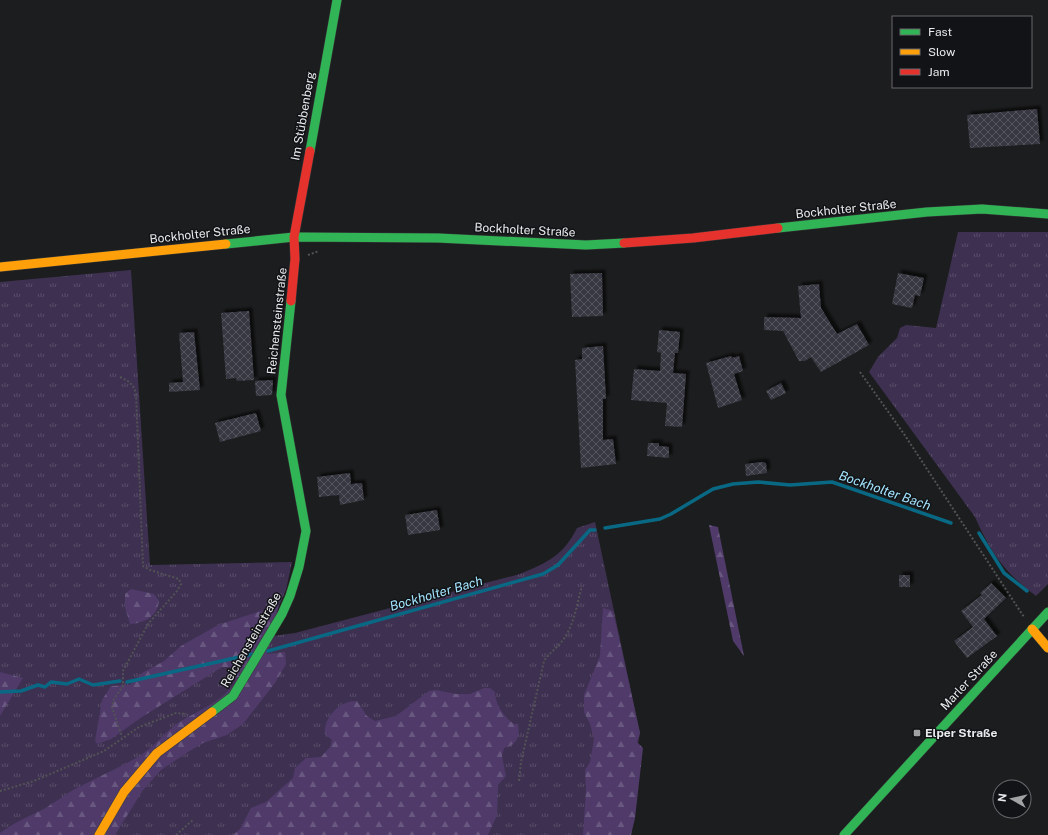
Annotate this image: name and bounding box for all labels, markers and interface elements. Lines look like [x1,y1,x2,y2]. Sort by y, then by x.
legend [892,16,1032,88]
text: Fast [928,25,953,39]
text: Slow [928,45,956,59]
text: Jam [928,65,950,79]
street label: Im Stübbenberg [288,70,318,162]
street label: Bockholter Straße [795,197,897,221]
street label: Bockholter Straße [474,220,576,240]
street label: Bockholter Straße [149,222,251,246]
street label: Reichensteinstraße [264,267,290,375]
water label: Bockholter Bach [837,468,933,513]
water label: Bockholter Bach [388,573,484,614]
street label: Reichensteinstraße [218,590,284,690]
street label: Marler Straße [938,647,1001,713]
place label: Elper Straße [925,726,998,740]
marker: Elper Straße [912,728,922,738]
north arrow [992,779,1032,819]
text: N [996,793,1009,803]

